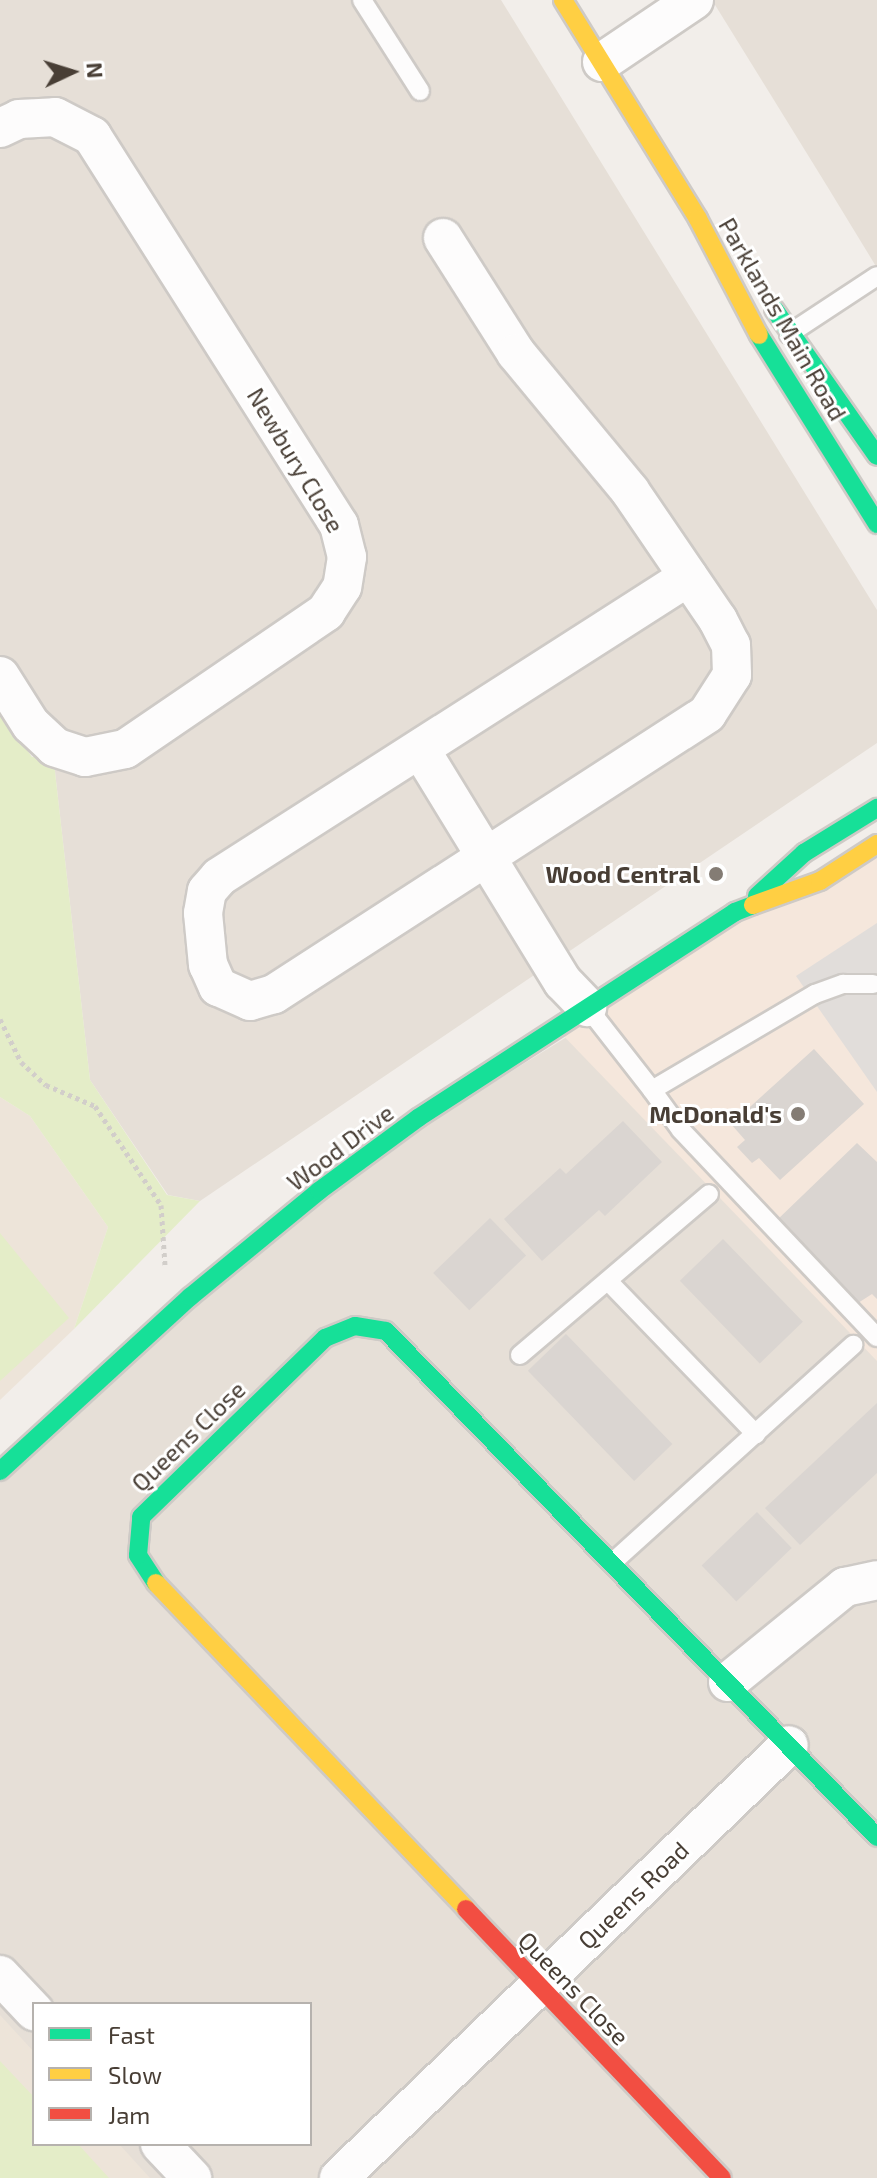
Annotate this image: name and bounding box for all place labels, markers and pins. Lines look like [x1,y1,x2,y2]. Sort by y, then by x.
place label: Wood Central [546,860,700,888]
marker: Wood Central [707,865,725,883]
place label: McDonald's [649,1100,782,1128]
marker: McDonald's [789,1105,807,1123]

